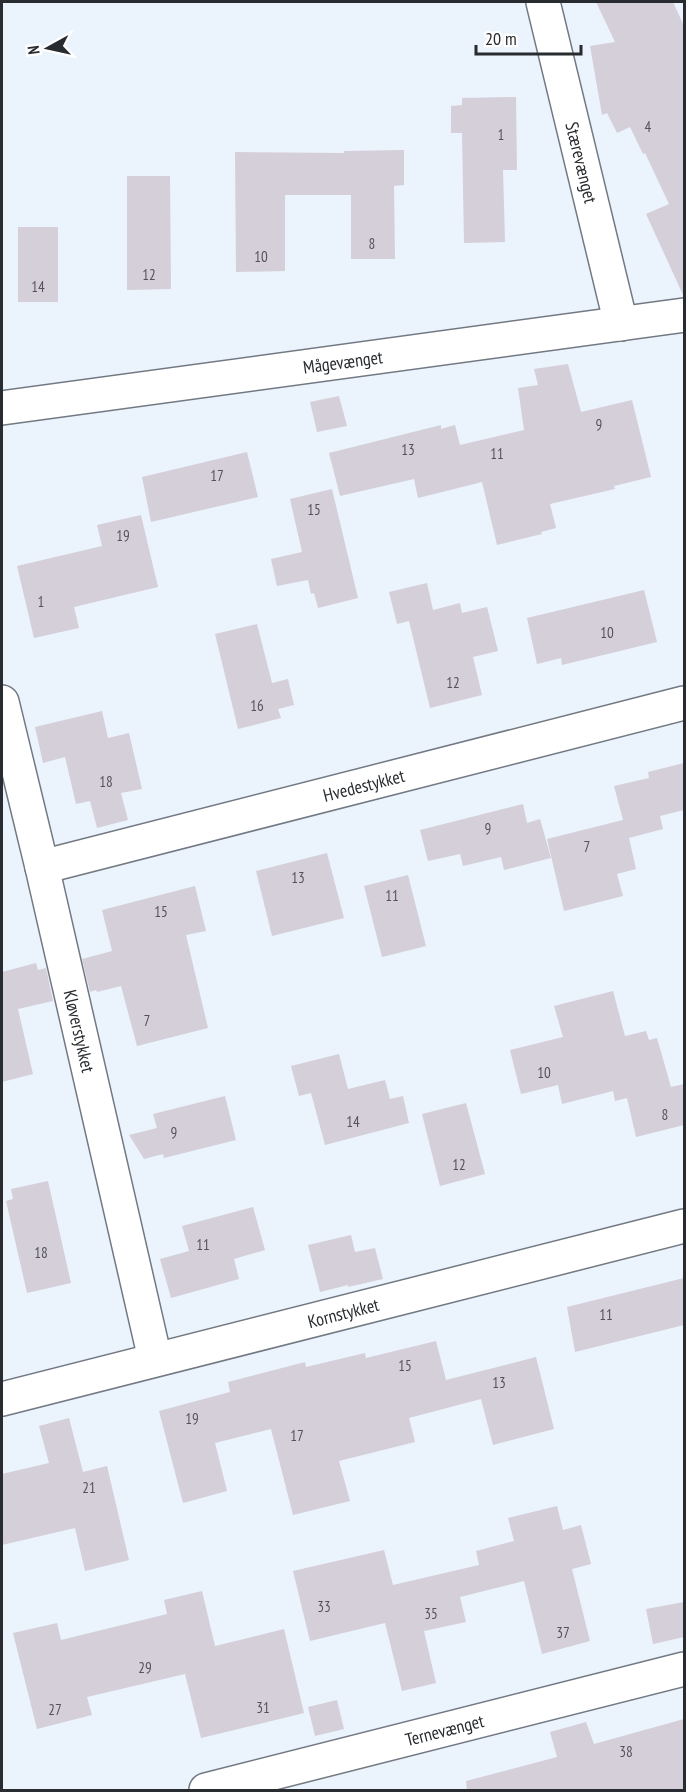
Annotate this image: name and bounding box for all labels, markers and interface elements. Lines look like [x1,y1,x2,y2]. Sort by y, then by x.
north arrow [18,18,78,78]
scale bar [476,18,581,56]
text: 20 m [485,27,517,50]
text: N [23,44,44,56]
house number: 4 [645,117,652,136]
street label: Stærevænget [561,119,603,205]
house number: 1 [498,125,504,144]
house number: 8 [369,234,375,253]
house number: 10 [254,247,268,266]
house number: 12 [142,265,156,284]
house number: 14 [31,277,45,296]
street label: Mågevænget [302,345,384,378]
house number: 9 [596,415,602,434]
house number: 13 [401,440,415,459]
house number: 11 [490,444,504,463]
house number: 17 [210,466,224,485]
house number: 15 [307,500,321,519]
house number: 19 [116,526,130,545]
house number: 1 [38,592,44,611]
house number: 10 [600,623,614,642]
house number: 12 [446,673,460,692]
house number: 16 [250,696,264,715]
street label: Hvedestykket [321,763,407,806]
house number: 18 [99,772,113,791]
house number: 9 [485,819,491,838]
house number: 7 [584,837,590,856]
house number: 13 [291,868,305,887]
house number: 11 [385,886,399,905]
house number: 15 [154,902,168,921]
street label: Kløverstykket [59,987,100,1075]
house number: 7 [144,1011,150,1030]
house number: 10 [537,1063,551,1082]
house number: 8 [662,1105,668,1124]
house number: 14 [346,1112,360,1131]
house number: 9 [171,1123,177,1142]
house number: 12 [452,1155,466,1174]
house number: 11 [196,1235,210,1254]
house number: 18 [34,1243,48,1262]
street label: Kornstykket [305,1292,381,1333]
house number: 11 [599,1305,613,1324]
house number: 15 [398,1356,412,1375]
house number: 13 [492,1373,506,1392]
house number: 19 [185,1409,199,1428]
house number: 17 [290,1426,304,1445]
house number: 21 [82,1478,96,1497]
house number: 33 [317,1597,331,1616]
house number: 35 [424,1604,438,1623]
house number: 37 [556,1623,570,1642]
house number: 29 [138,1658,152,1677]
house number: 31 [256,1698,270,1717]
house number: 27 [48,1700,62,1719]
street label: Ternevænget [403,1709,486,1751]
house number: 38 [619,1742,633,1761]

